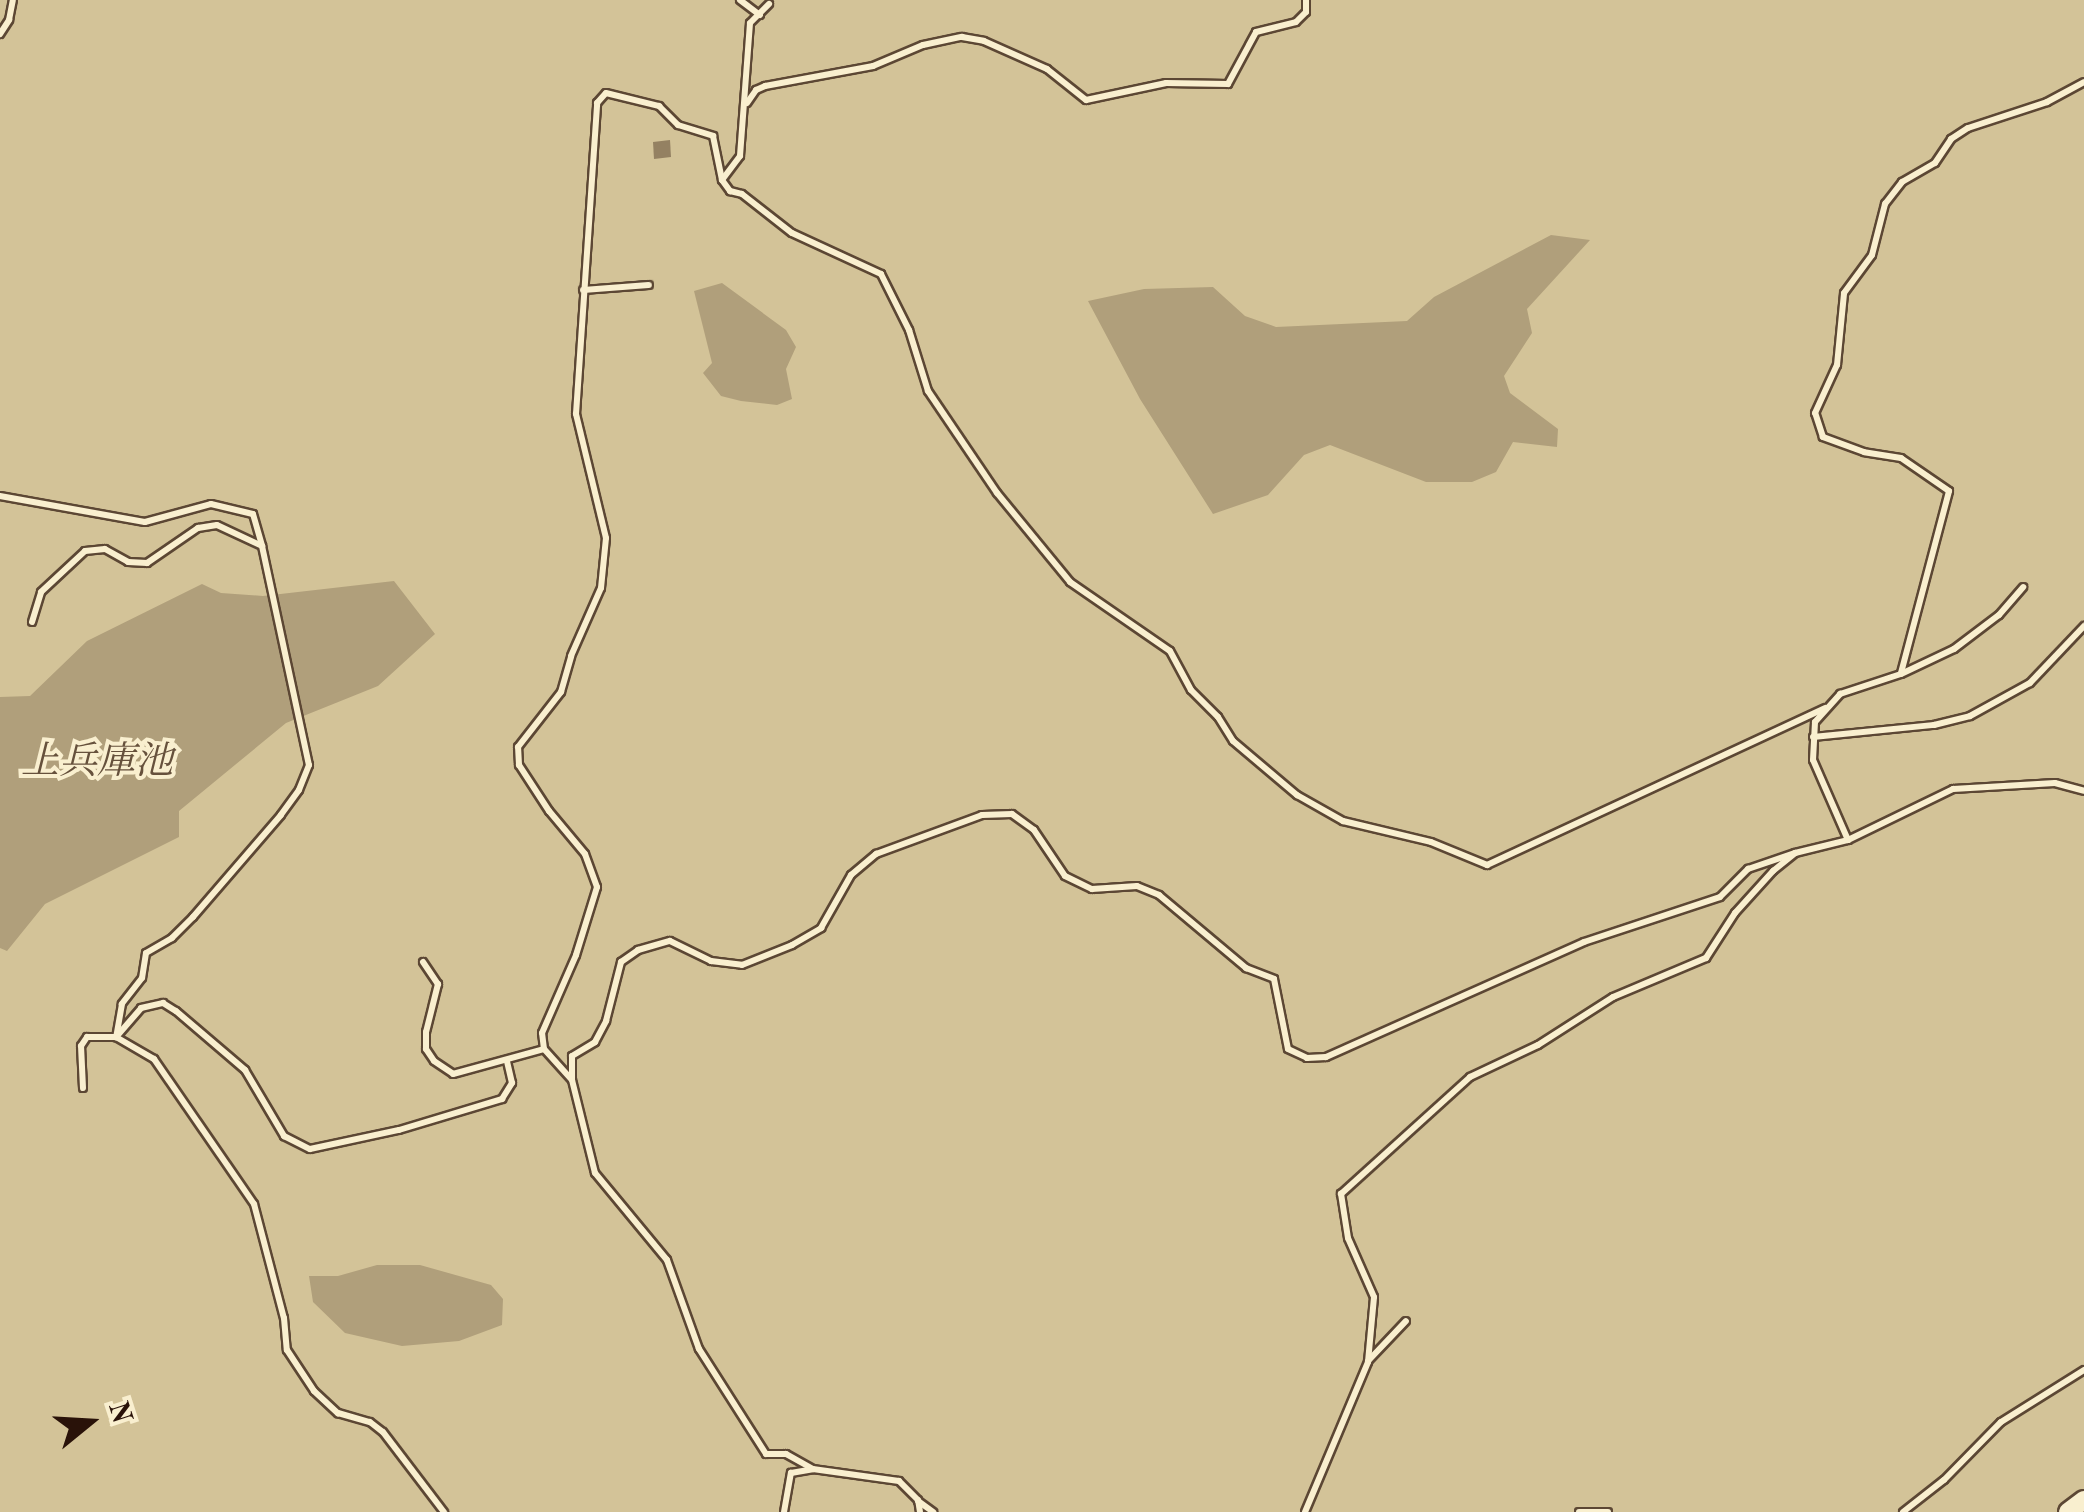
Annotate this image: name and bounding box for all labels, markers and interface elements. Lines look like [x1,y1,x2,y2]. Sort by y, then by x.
water label: 上兵庫池 [21,741,173,787]
north arrow [40,1372,140,1472]
text: N [102,1398,135,1427]

